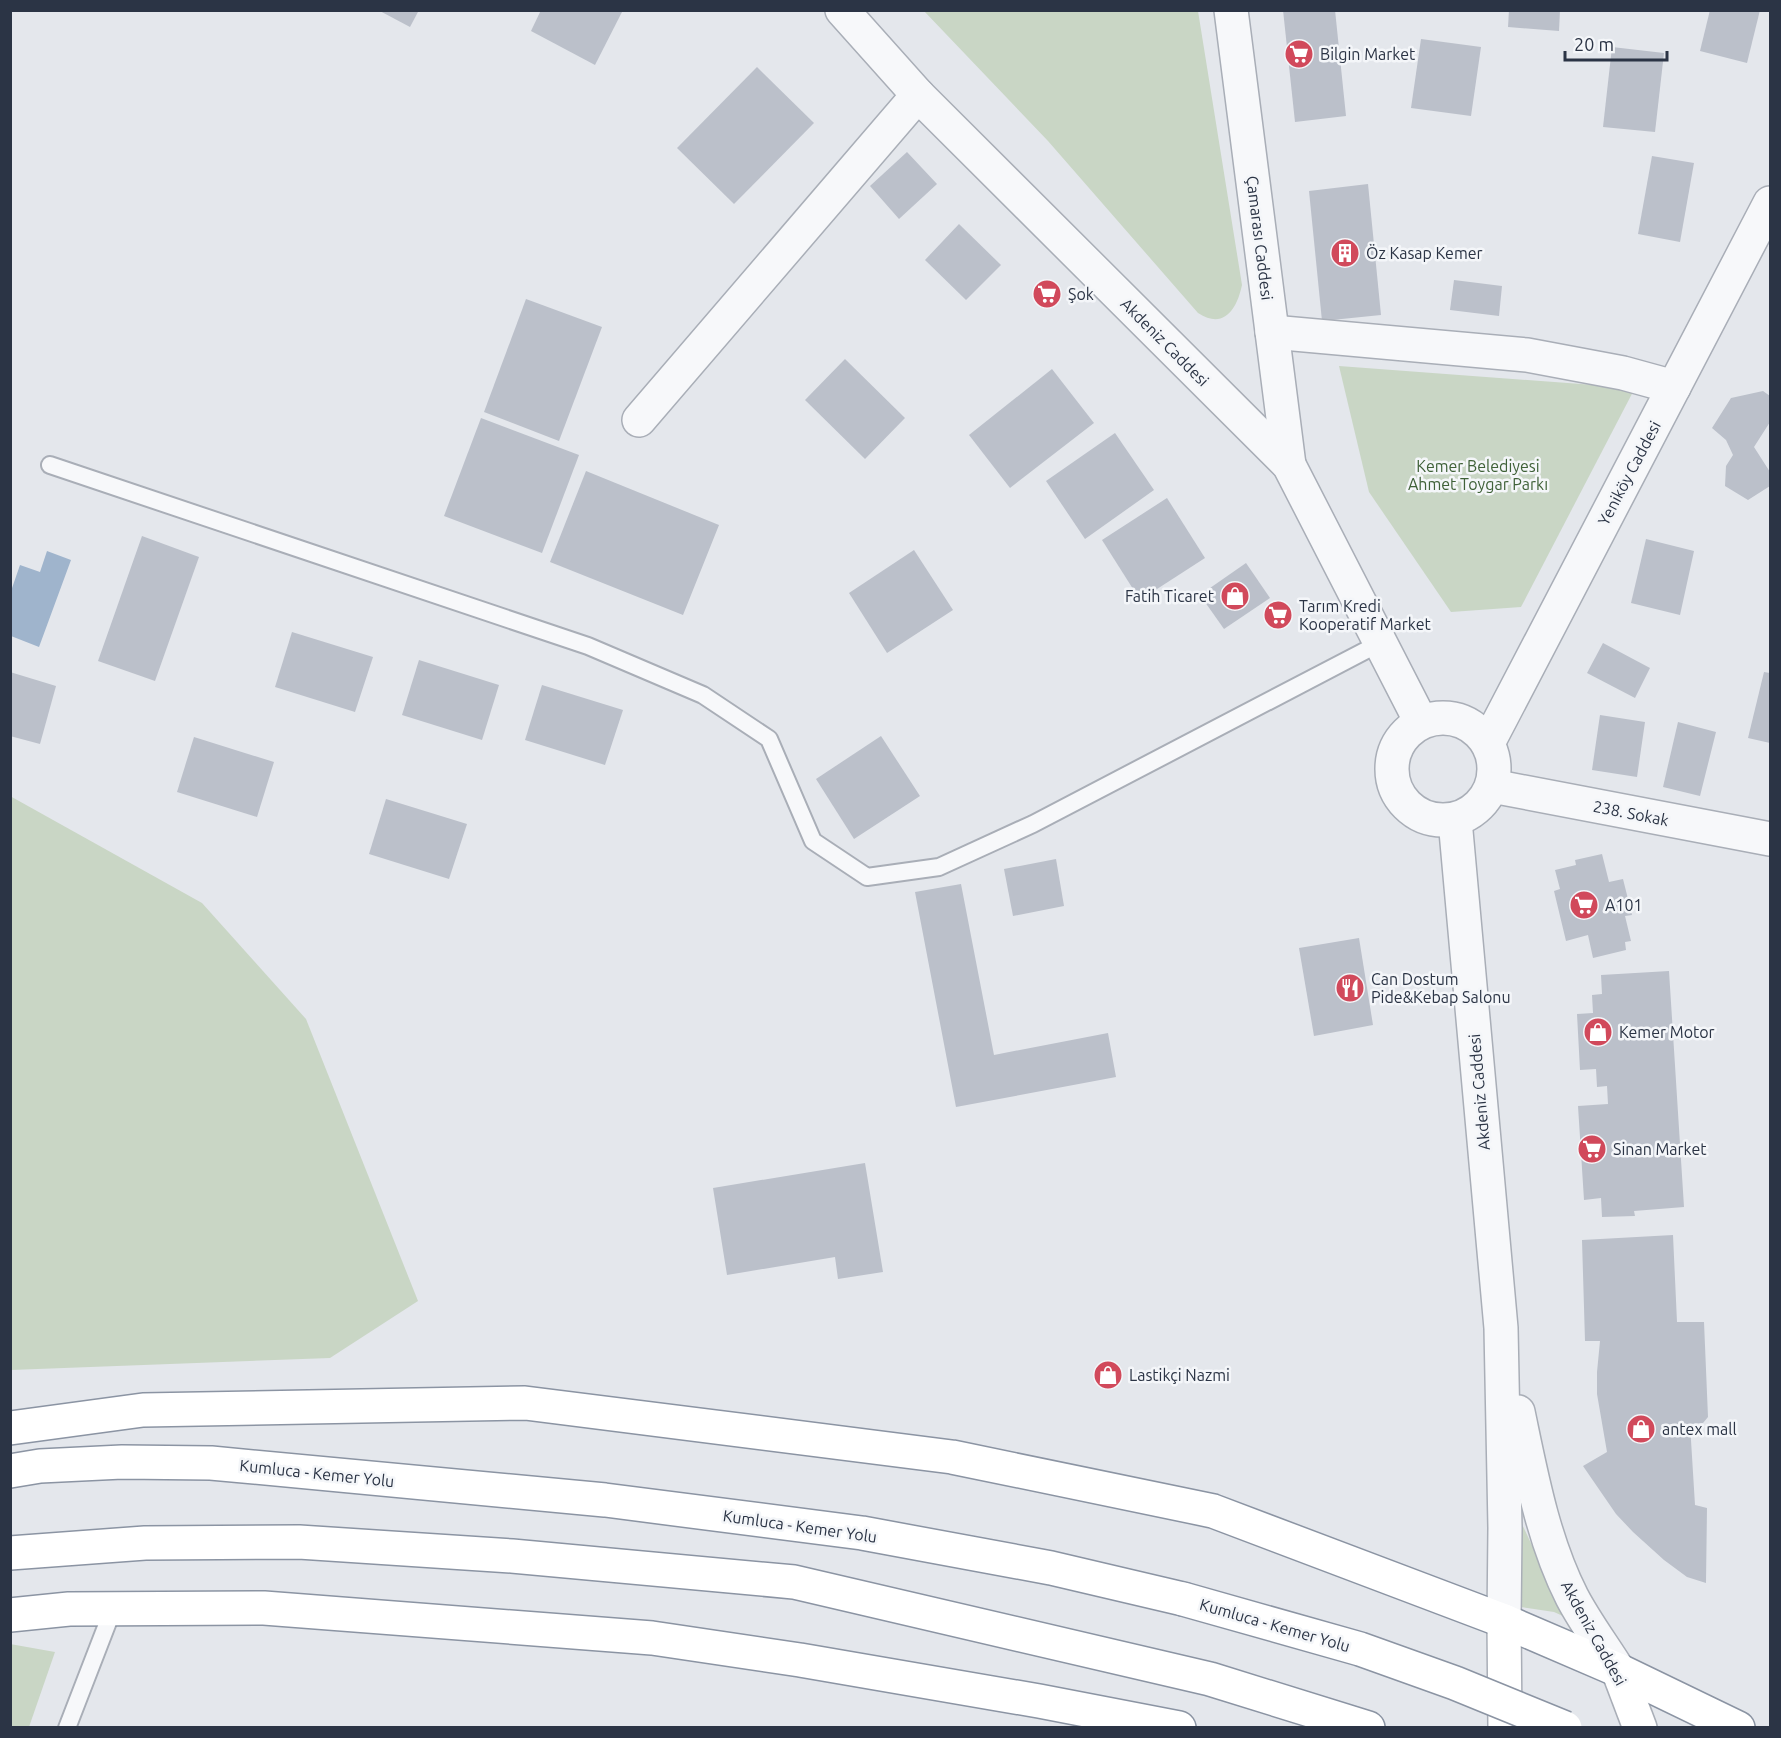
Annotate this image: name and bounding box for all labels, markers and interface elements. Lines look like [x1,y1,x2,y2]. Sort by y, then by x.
scale bar [1565,24,1667,62]
text: 20 m [1574,34,1614,54]
supermarket icon: Bilgin Market [1283,38,1315,70]
place label: Bilgin Market [1320,45,1416,63]
street label: Çamarası Caddesi [1243,175,1277,301]
building icon: Öz Kasap Kemer [1329,237,1361,269]
place label: Öz Kasap Kemer [1366,244,1483,262]
supermarket icon: Şok [1031,278,1063,310]
place label: Şok [1068,285,1094,303]
street label: Akdeniz Caddesi [1117,294,1213,390]
street label: Yeniköy Caddesi [1594,418,1664,528]
park label: Kemer Belediyesi Ahmet Toygar Parkı [1408,457,1548,493]
shop icon: Fatih Ticaret [1219,580,1251,612]
place label: Fatih Ticaret [1125,587,1215,605]
place label: Tarım Kredi Kooperatif Market [1299,597,1431,633]
supermarket icon: Tarım Kredi Kooperatif Market [1262,599,1294,631]
street label: 238. Sokak [1592,797,1670,829]
supermarket icon: A101 [1568,889,1600,921]
place label: A101 [1605,896,1642,914]
place label: Can Dostum Pide&Kebap Salonu [1371,970,1511,1006]
restaurant icon: Can Dostum Pide&Kebap Salonu [1334,972,1366,1004]
shop icon: Kemer Motor [1582,1016,1614,1048]
place label: Kemer Motor [1619,1023,1715,1041]
street label: Akdeniz Caddesi [1465,1033,1493,1151]
supermarket icon: Sinan Market [1576,1133,1608,1165]
place label: Sinan Market [1613,1140,1707,1158]
shop icon: Lastikçi Nazmi [1092,1359,1124,1391]
place label: Lastikçi Nazmi [1129,1366,1230,1384]
shop icon: antex mall [1625,1413,1657,1445]
place label: antex mall [1662,1420,1737,1438]
street label: Kumluca - Kemer Yolu [239,1456,395,1490]
street label: Kumluca - Kemer Yolu [722,1506,878,1546]
street label: Akdeniz Caddesi [1558,1578,1630,1688]
street label: Kumluca - Kemer Yolu [1198,1595,1352,1655]

